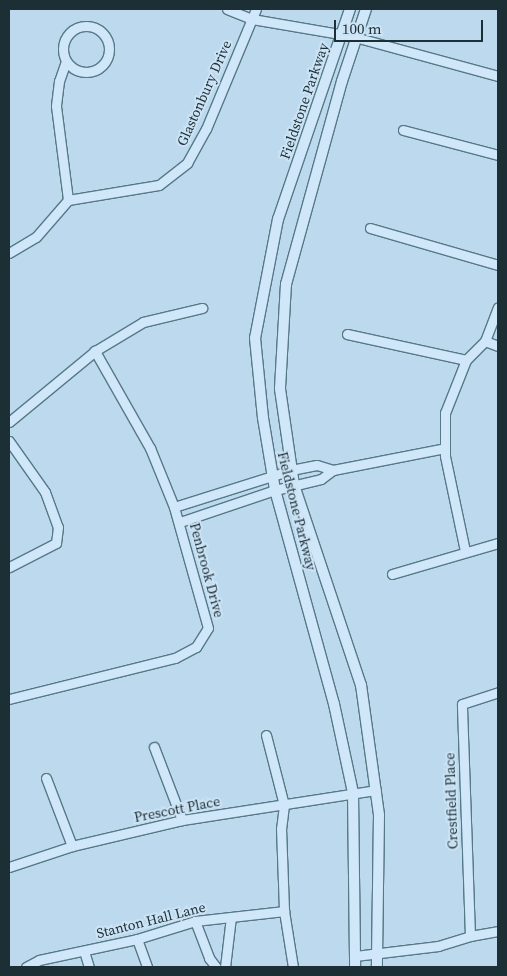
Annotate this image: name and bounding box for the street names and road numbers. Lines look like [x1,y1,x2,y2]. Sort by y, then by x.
street label: Glastonbury Drive [173,38,235,148]
street label: Fieldstone Parkway [276,41,332,161]
street label: Fieldstone Parkway [274,450,320,572]
street label: Penbrook Drive [186,521,228,619]
street label: Crestfield Place [441,752,461,850]
street label: Prescott Place [133,792,221,826]
street label: Stanton Hall Lane [95,898,207,942]

